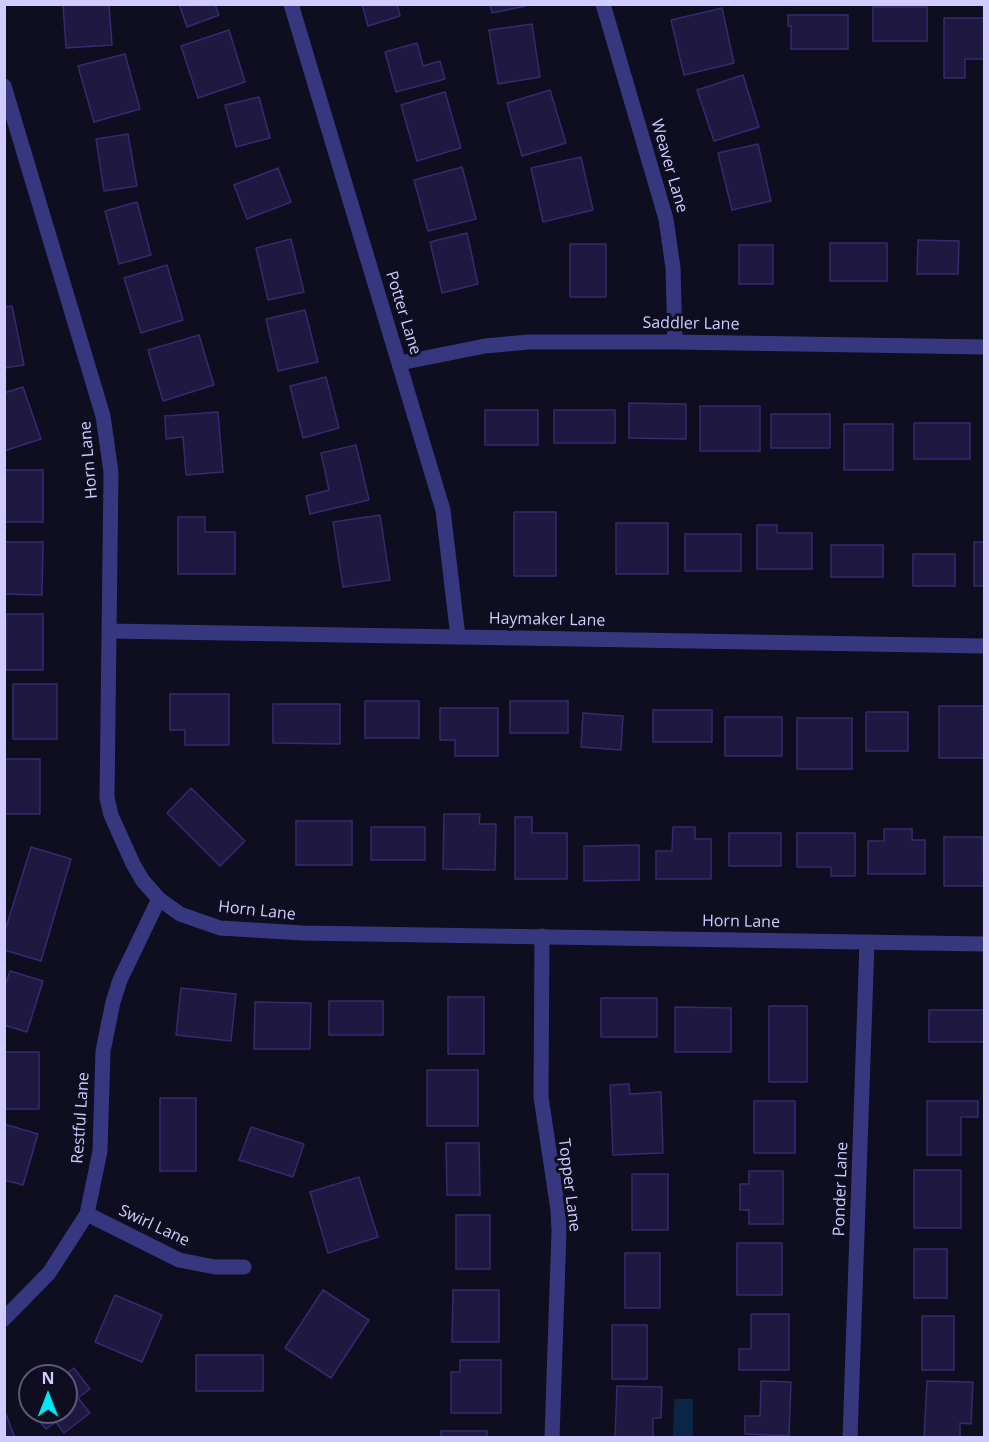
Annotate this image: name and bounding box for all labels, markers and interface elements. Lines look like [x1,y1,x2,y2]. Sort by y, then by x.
street label: Weaver Lane [646,117,692,215]
street label: Potter Lane [381,269,425,357]
street label: Saddler Lane [642,314,740,334]
street label: Horn Lane [76,420,102,500]
street label: Haymaker Lane [489,609,605,631]
street label: Horn Lane [217,897,297,925]
street label: Horn Lane [702,912,780,932]
street label: Restful Lane [68,1072,94,1164]
street label: Topper Lane [554,1137,584,1233]
street label: Ponder Lane [830,1141,852,1237]
street label: Swirl Lane [116,1201,192,1251]
north arrow [18,1364,78,1424]
text: N [41,1367,55,1389]

